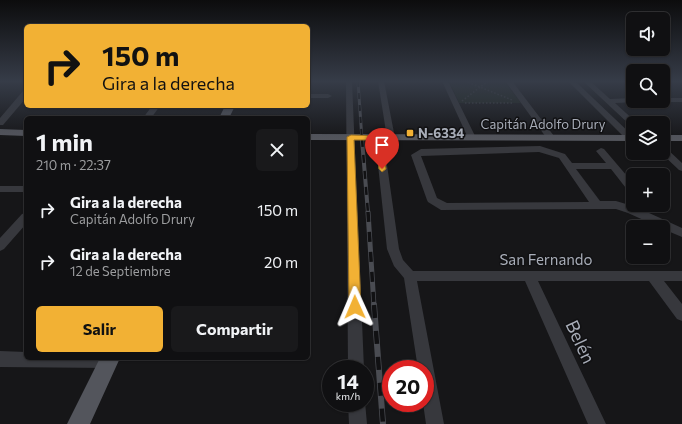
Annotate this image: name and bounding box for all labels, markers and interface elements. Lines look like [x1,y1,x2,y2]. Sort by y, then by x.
map controls [626,12,670,264]
button: sound [626,12,670,56]
text: 150 m [102,38,179,72]
icon: right [36,40,88,92]
button: search [626,64,670,108]
text: Gira a la derecha [102,72,235,94]
street label: Capitán Adolfo Drury [480,116,606,132]
button: layers [626,116,670,160]
place label: N-6334 [418,125,464,141]
text: 1 min [36,127,93,156]
pin [365,128,399,169]
marker: N-6334 [405,128,415,138]
button: close [256,129,298,171]
icon: arrive [371,134,393,156]
text: 210 m · 22:37 [36,157,111,173]
button: + [626,168,670,212]
text: Gira a la derecha [70,193,182,211]
icon: right [36,199,58,221]
text: 150 m [257,201,298,219]
text: Capitán Adolfo Drury [70,211,195,227]
button: − [626,220,670,264]
text: Gira a la derecha [70,245,182,263]
street label: San Fernando [500,250,593,268]
icon: right [36,251,58,273]
text: 20 m [264,253,298,271]
text: 12 de Septiembre [70,263,171,279]
position arrow [334,286,376,328]
button: Salir [36,306,163,352]
button: Compartir [171,306,298,352]
street label: Belén [561,316,600,367]
speed limit sign: 20 [382,360,434,412]
text: 14 [337,369,359,393]
text: km/h [336,390,360,402]

